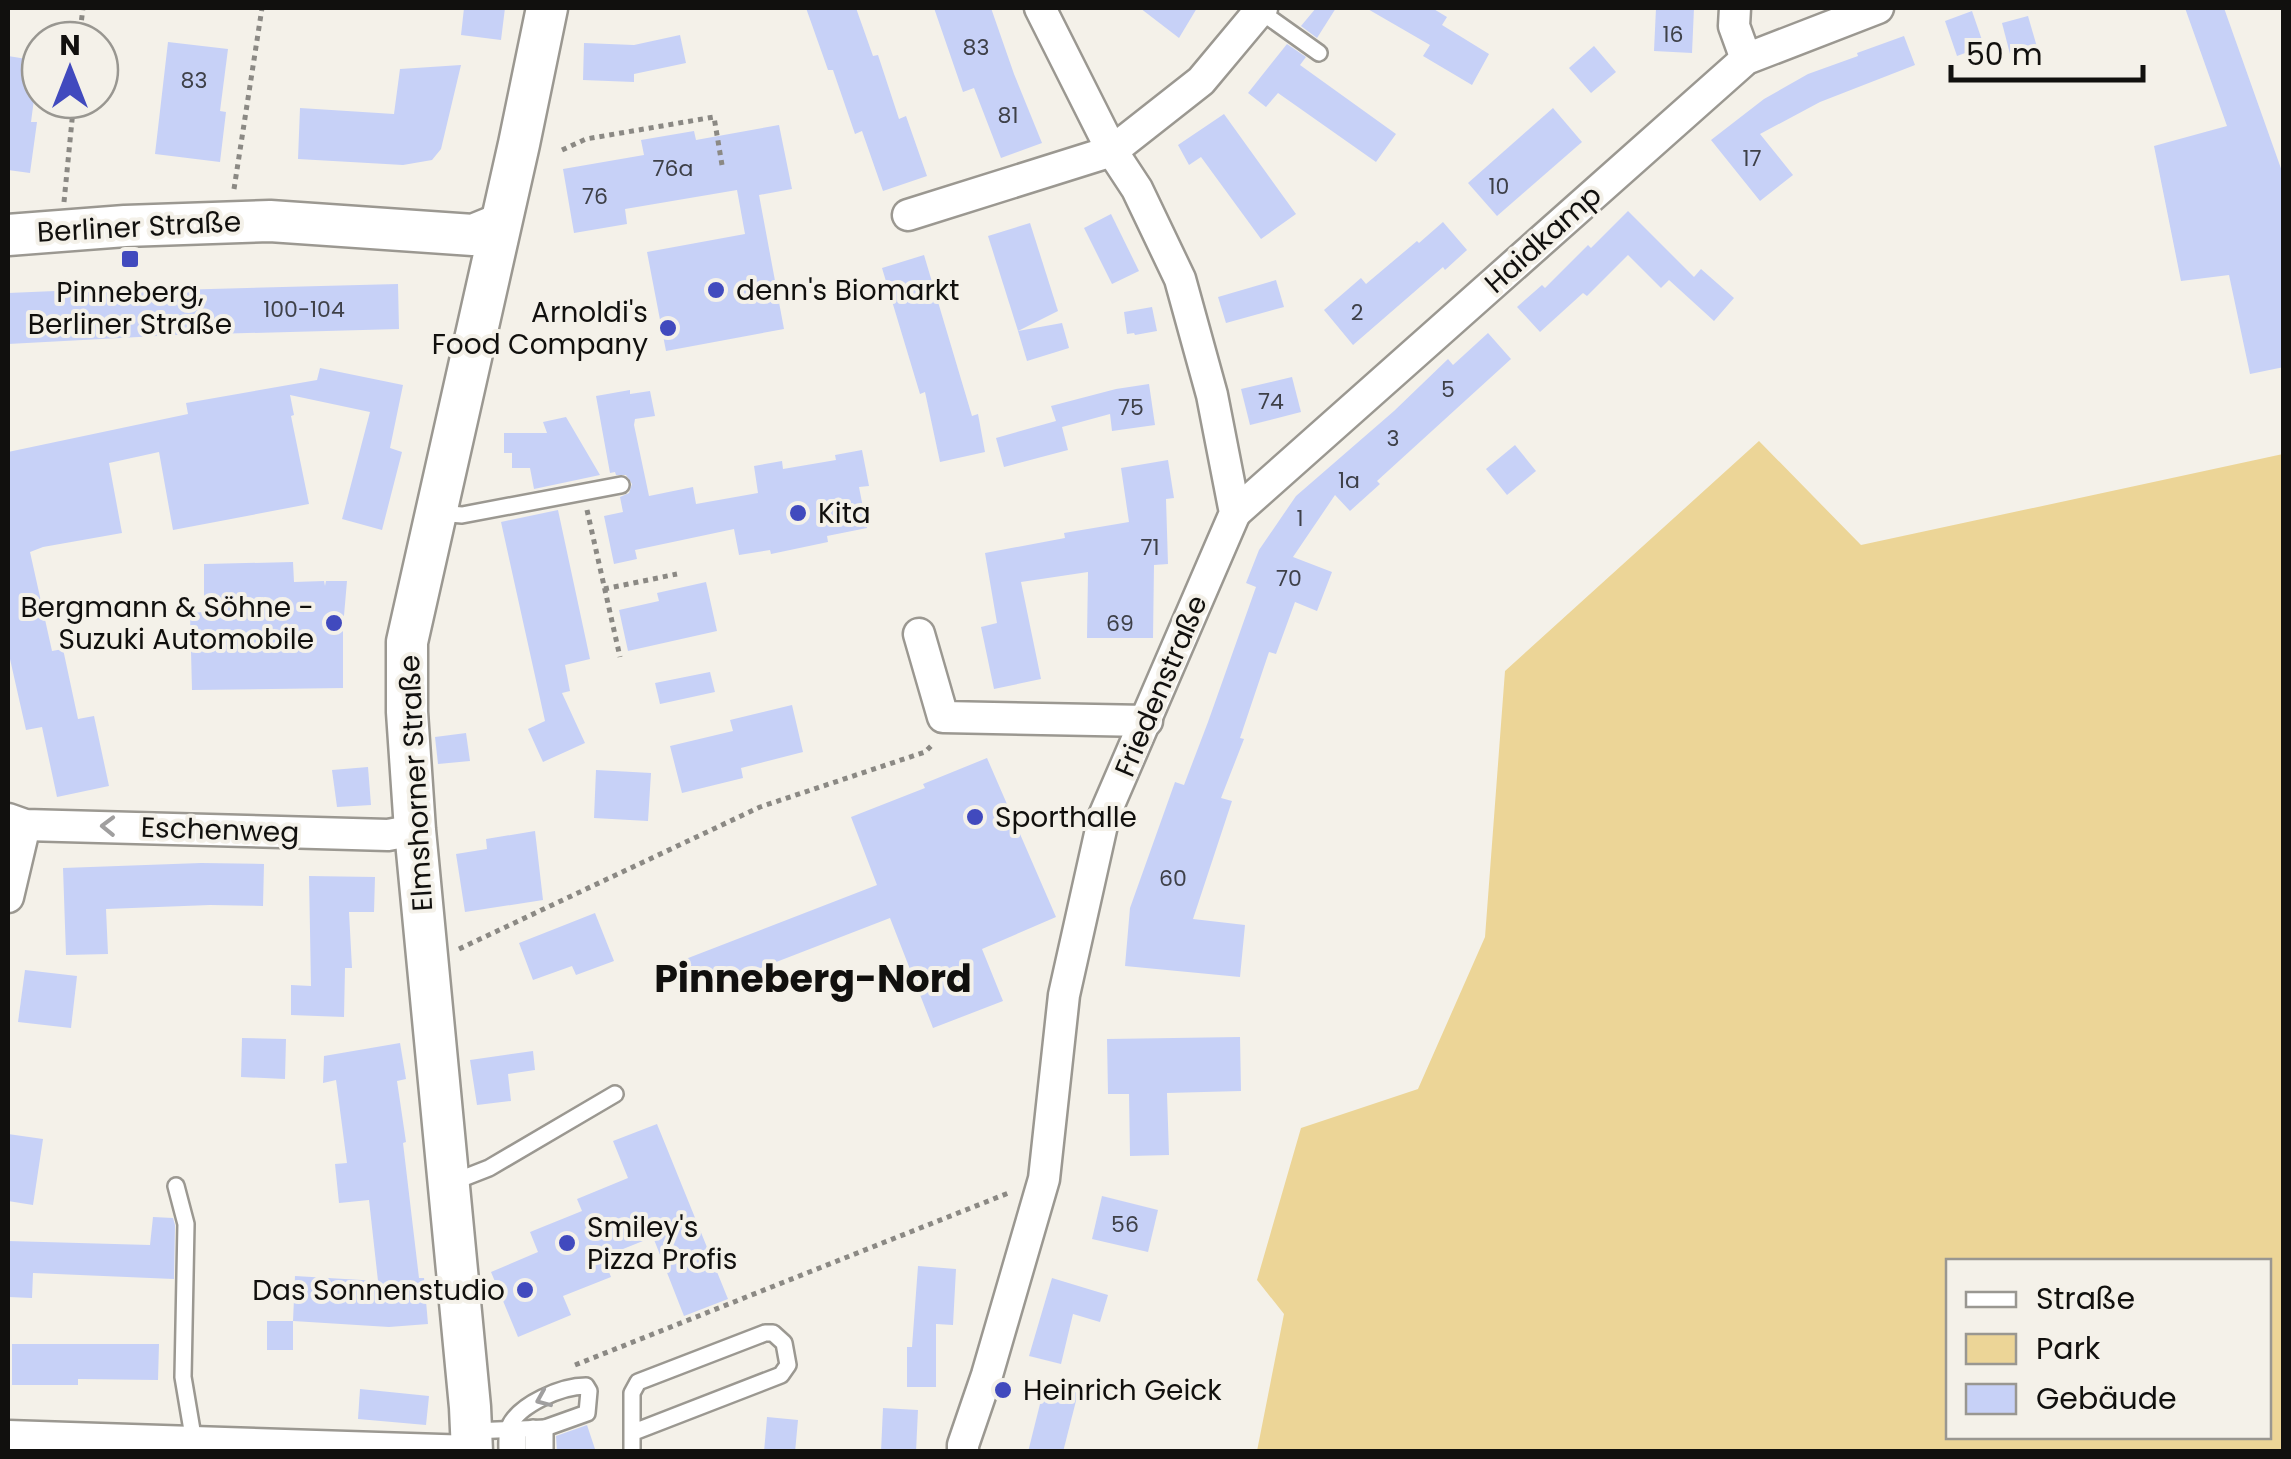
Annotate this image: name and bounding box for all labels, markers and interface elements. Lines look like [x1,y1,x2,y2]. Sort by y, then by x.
house number: 16 [1662,19,1684,50]
north arrow [20,20,120,120]
scale bar [1951,20,2144,82]
text: N [59,26,81,65]
house number: 83 [963,32,989,63]
text: 50 m [1966,33,2043,76]
house number: 83 [181,65,207,96]
house number: 81 [998,100,1018,131]
house number: 17 [1742,143,1762,174]
house number: 76a [653,153,693,184]
house number: 10 [1489,171,1509,202]
street label: Haidkamp [1476,176,1610,302]
house number: 76 [582,181,608,212]
street label: Berliner Straße [36,202,242,252]
marker: Pinneberg, Berliner Straße [119,248,141,270]
place label: denn's Biomarkt [736,271,959,310]
place label: Pinneberg, Berliner Straße [28,273,232,344]
marker: denn's Biomarkt [705,279,727,301]
place label: Arnoldi's Food Company [432,293,648,364]
house number: 100-104 [263,294,345,325]
house number: 2 [1351,297,1363,328]
marker: Arnoldi's Food Company [657,317,679,339]
house number: 5 [1441,374,1455,405]
house number: 74 [1258,386,1284,417]
house number: 75 [1118,392,1144,423]
house number: 3 [1387,423,1399,454]
house number: 1a [1338,465,1360,496]
place label: Kita [818,494,871,533]
marker: Kita [787,502,809,524]
house number: 1 [1296,503,1304,534]
house number: 71 [1140,532,1160,563]
house number: 70 [1276,563,1302,594]
place label: Bergmann & Söhne - Suzuki Automobile [20,588,314,659]
street label: Friedenstraße [1105,589,1217,783]
house number: 69 [1106,608,1134,639]
marker: Bergmann & Söhne - Suzuki Automobile [323,612,345,634]
street label: Elmshorner Straße [390,654,442,912]
place label: Sporthalle [995,798,1137,837]
marker: Sporthalle [964,806,986,828]
street label: Eschenweg [140,808,300,852]
one-way arrow [99,816,115,837]
house number: 60 [1159,863,1187,894]
district label: Pinneberg-Nord [654,952,972,1005]
place label: Smiley's Pizza Profis [587,1208,737,1279]
house number: 56 [1111,1209,1139,1240]
marker: Smiley's Pizza Profis [556,1232,578,1254]
legend [1946,1259,2271,1439]
place label: Das Sonnenstudio [252,1271,505,1310]
text: Straße [2036,1277,2135,1320]
marker: Das Sonnenstudio [514,1279,536,1301]
text: Park [2036,1327,2101,1370]
place label: Heinrich Geick [1023,1371,1222,1410]
text: Gebäude [2036,1377,2177,1420]
marker: Heinrich Geick [992,1379,1014,1401]
one-way arrow [535,1388,553,1408]

